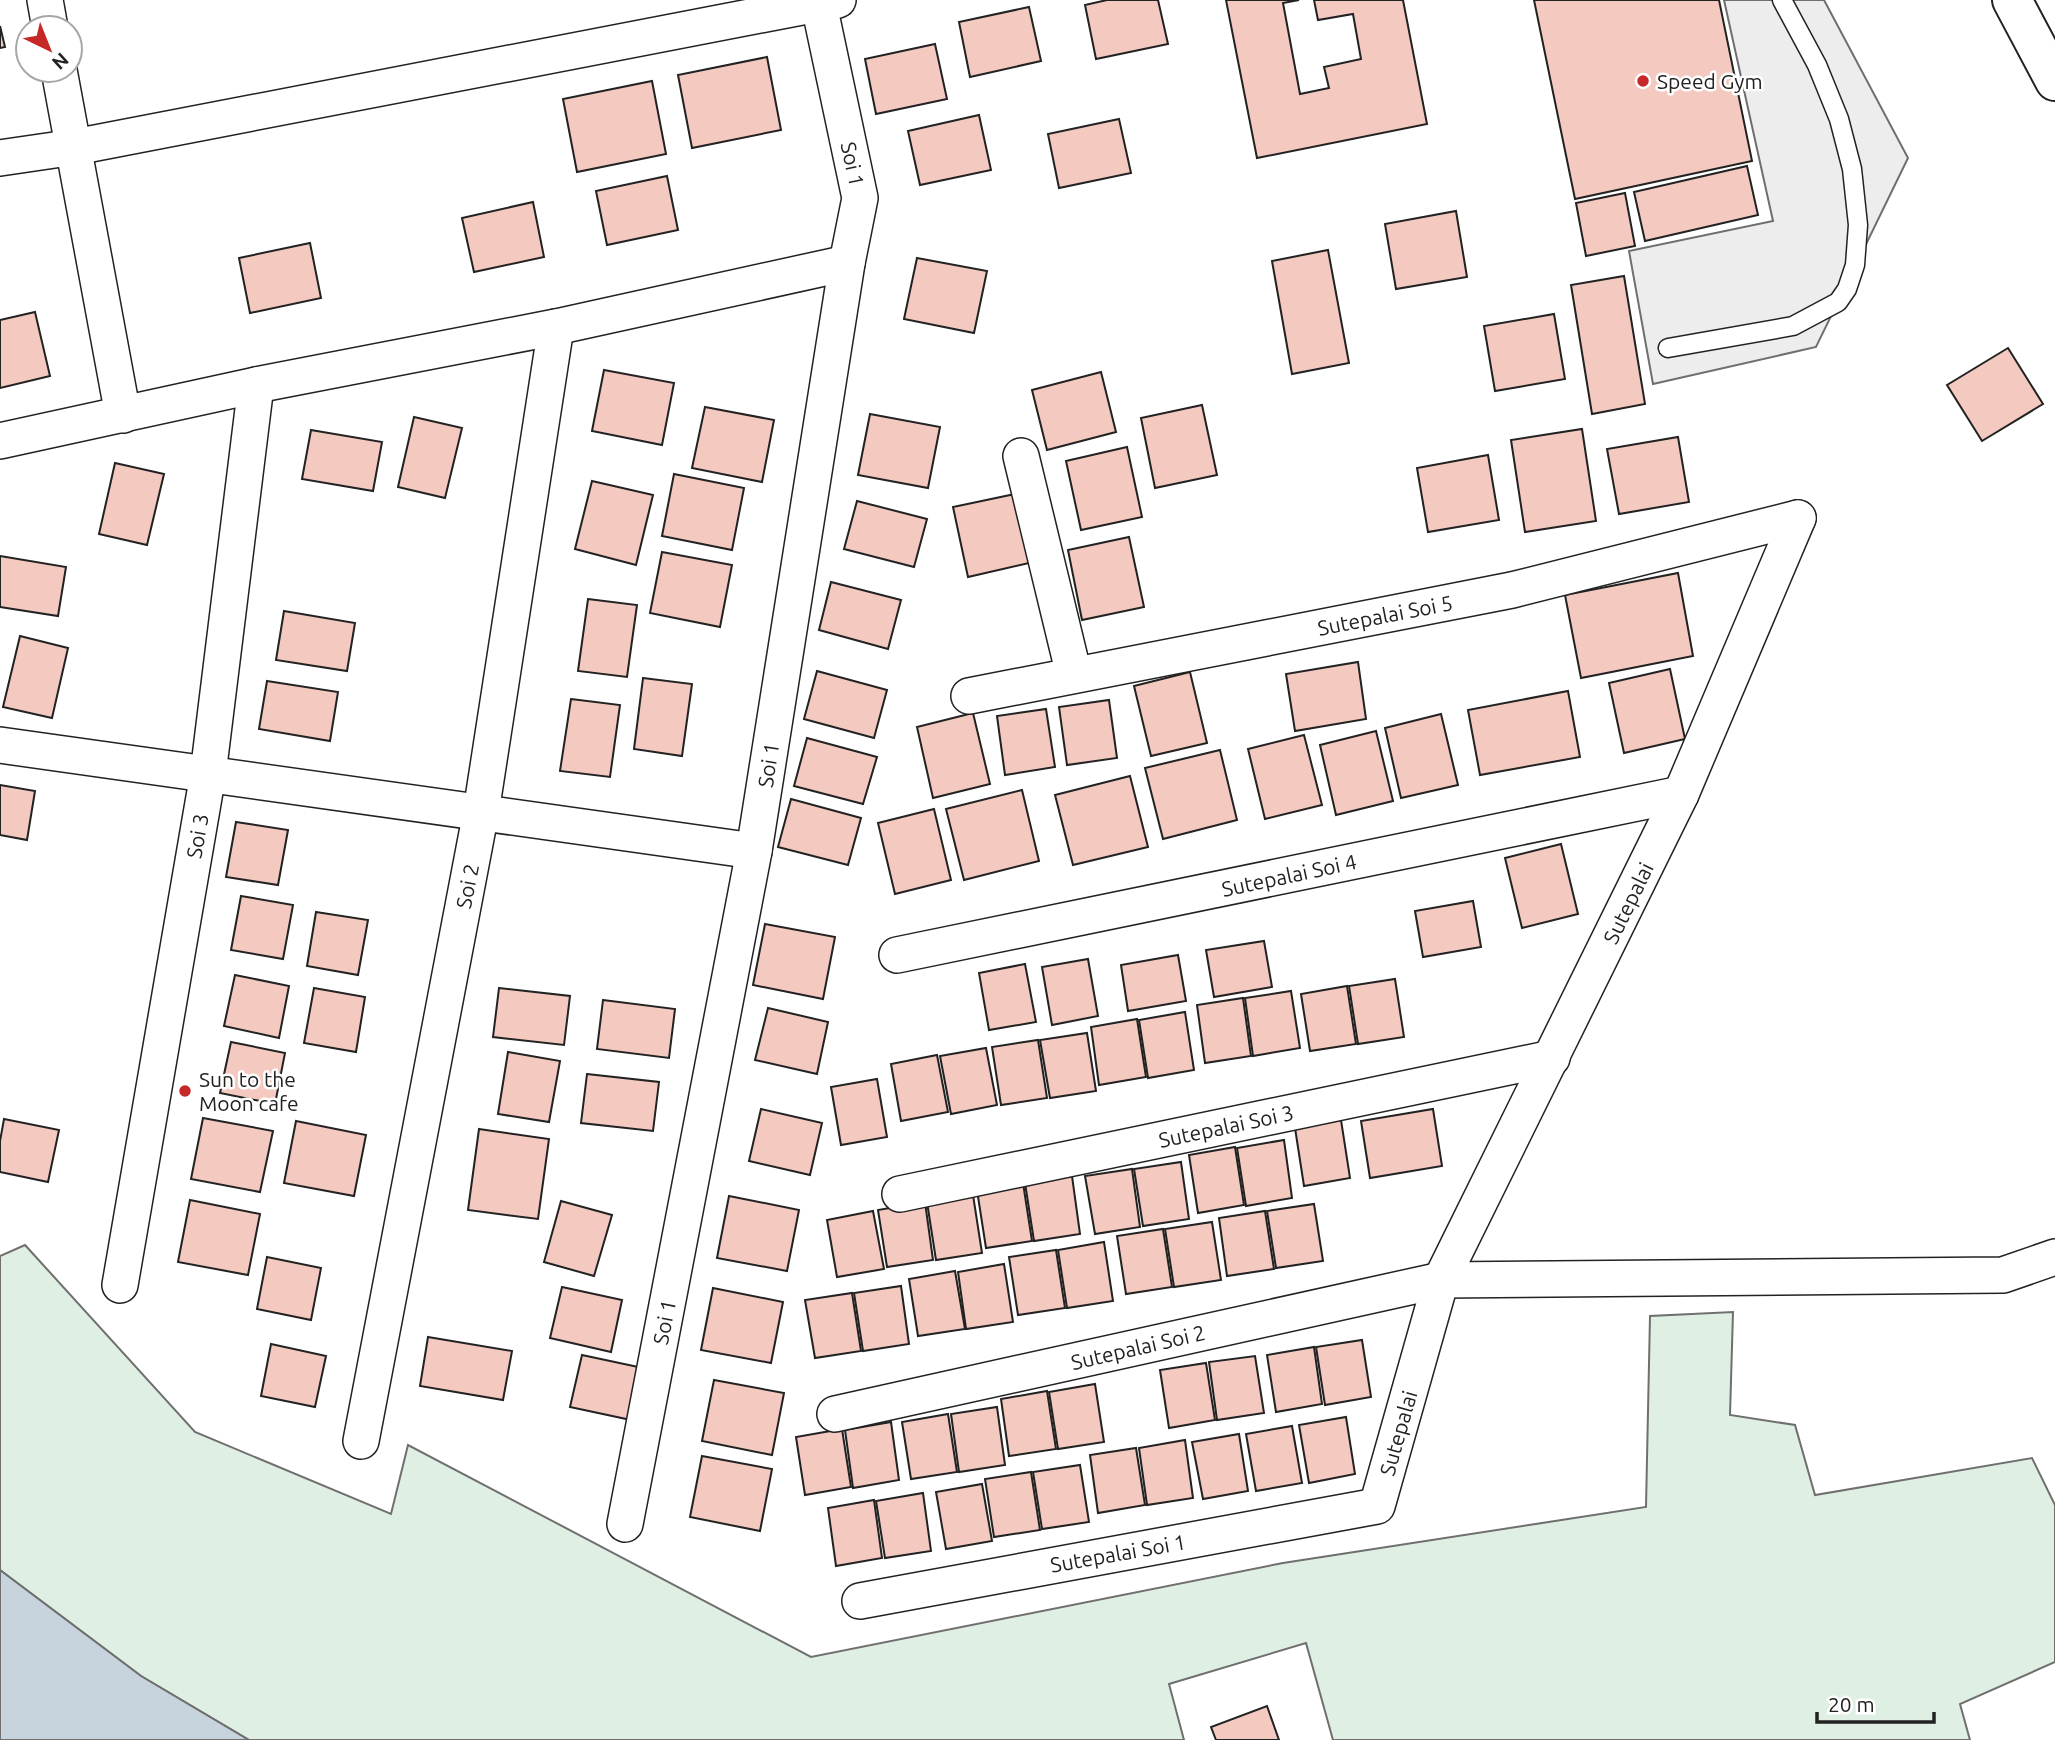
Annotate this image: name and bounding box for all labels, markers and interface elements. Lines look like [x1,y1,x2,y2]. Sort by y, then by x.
north arrow [14,14,84,84]
text: N [48,49,73,74]
place label: Speed Gym [1657,69,1763,93]
marker: Speed Gym [1635,73,1651,89]
street label: Soi 1 [837,139,869,189]
street label: Sutepalai Soi 5 [1315,590,1455,640]
street label: Soi 1 [753,741,783,789]
street label: Soi 3 [181,812,213,860]
street label: Sutepalai Soi 4 [1219,849,1359,901]
street label: Sutepalai [1598,858,1658,948]
street label: Soi 2 [451,862,483,910]
place label: Sun to the Moon cafe [199,1067,299,1115]
marker: Sun to the Moon cafe [177,1083,193,1099]
street label: Sutepalai Soi 3 [1156,1100,1296,1152]
street label: Soi 1 [648,1298,680,1346]
street label: Sutepalai Soi 2 [1068,1320,1208,1374]
street label: Sutepalai [1374,1388,1422,1478]
street label: Sutepalai Soi 1 [1048,1529,1188,1577]
scale bar [1817,1680,1934,1724]
text: 20 m [1828,1692,1875,1716]

